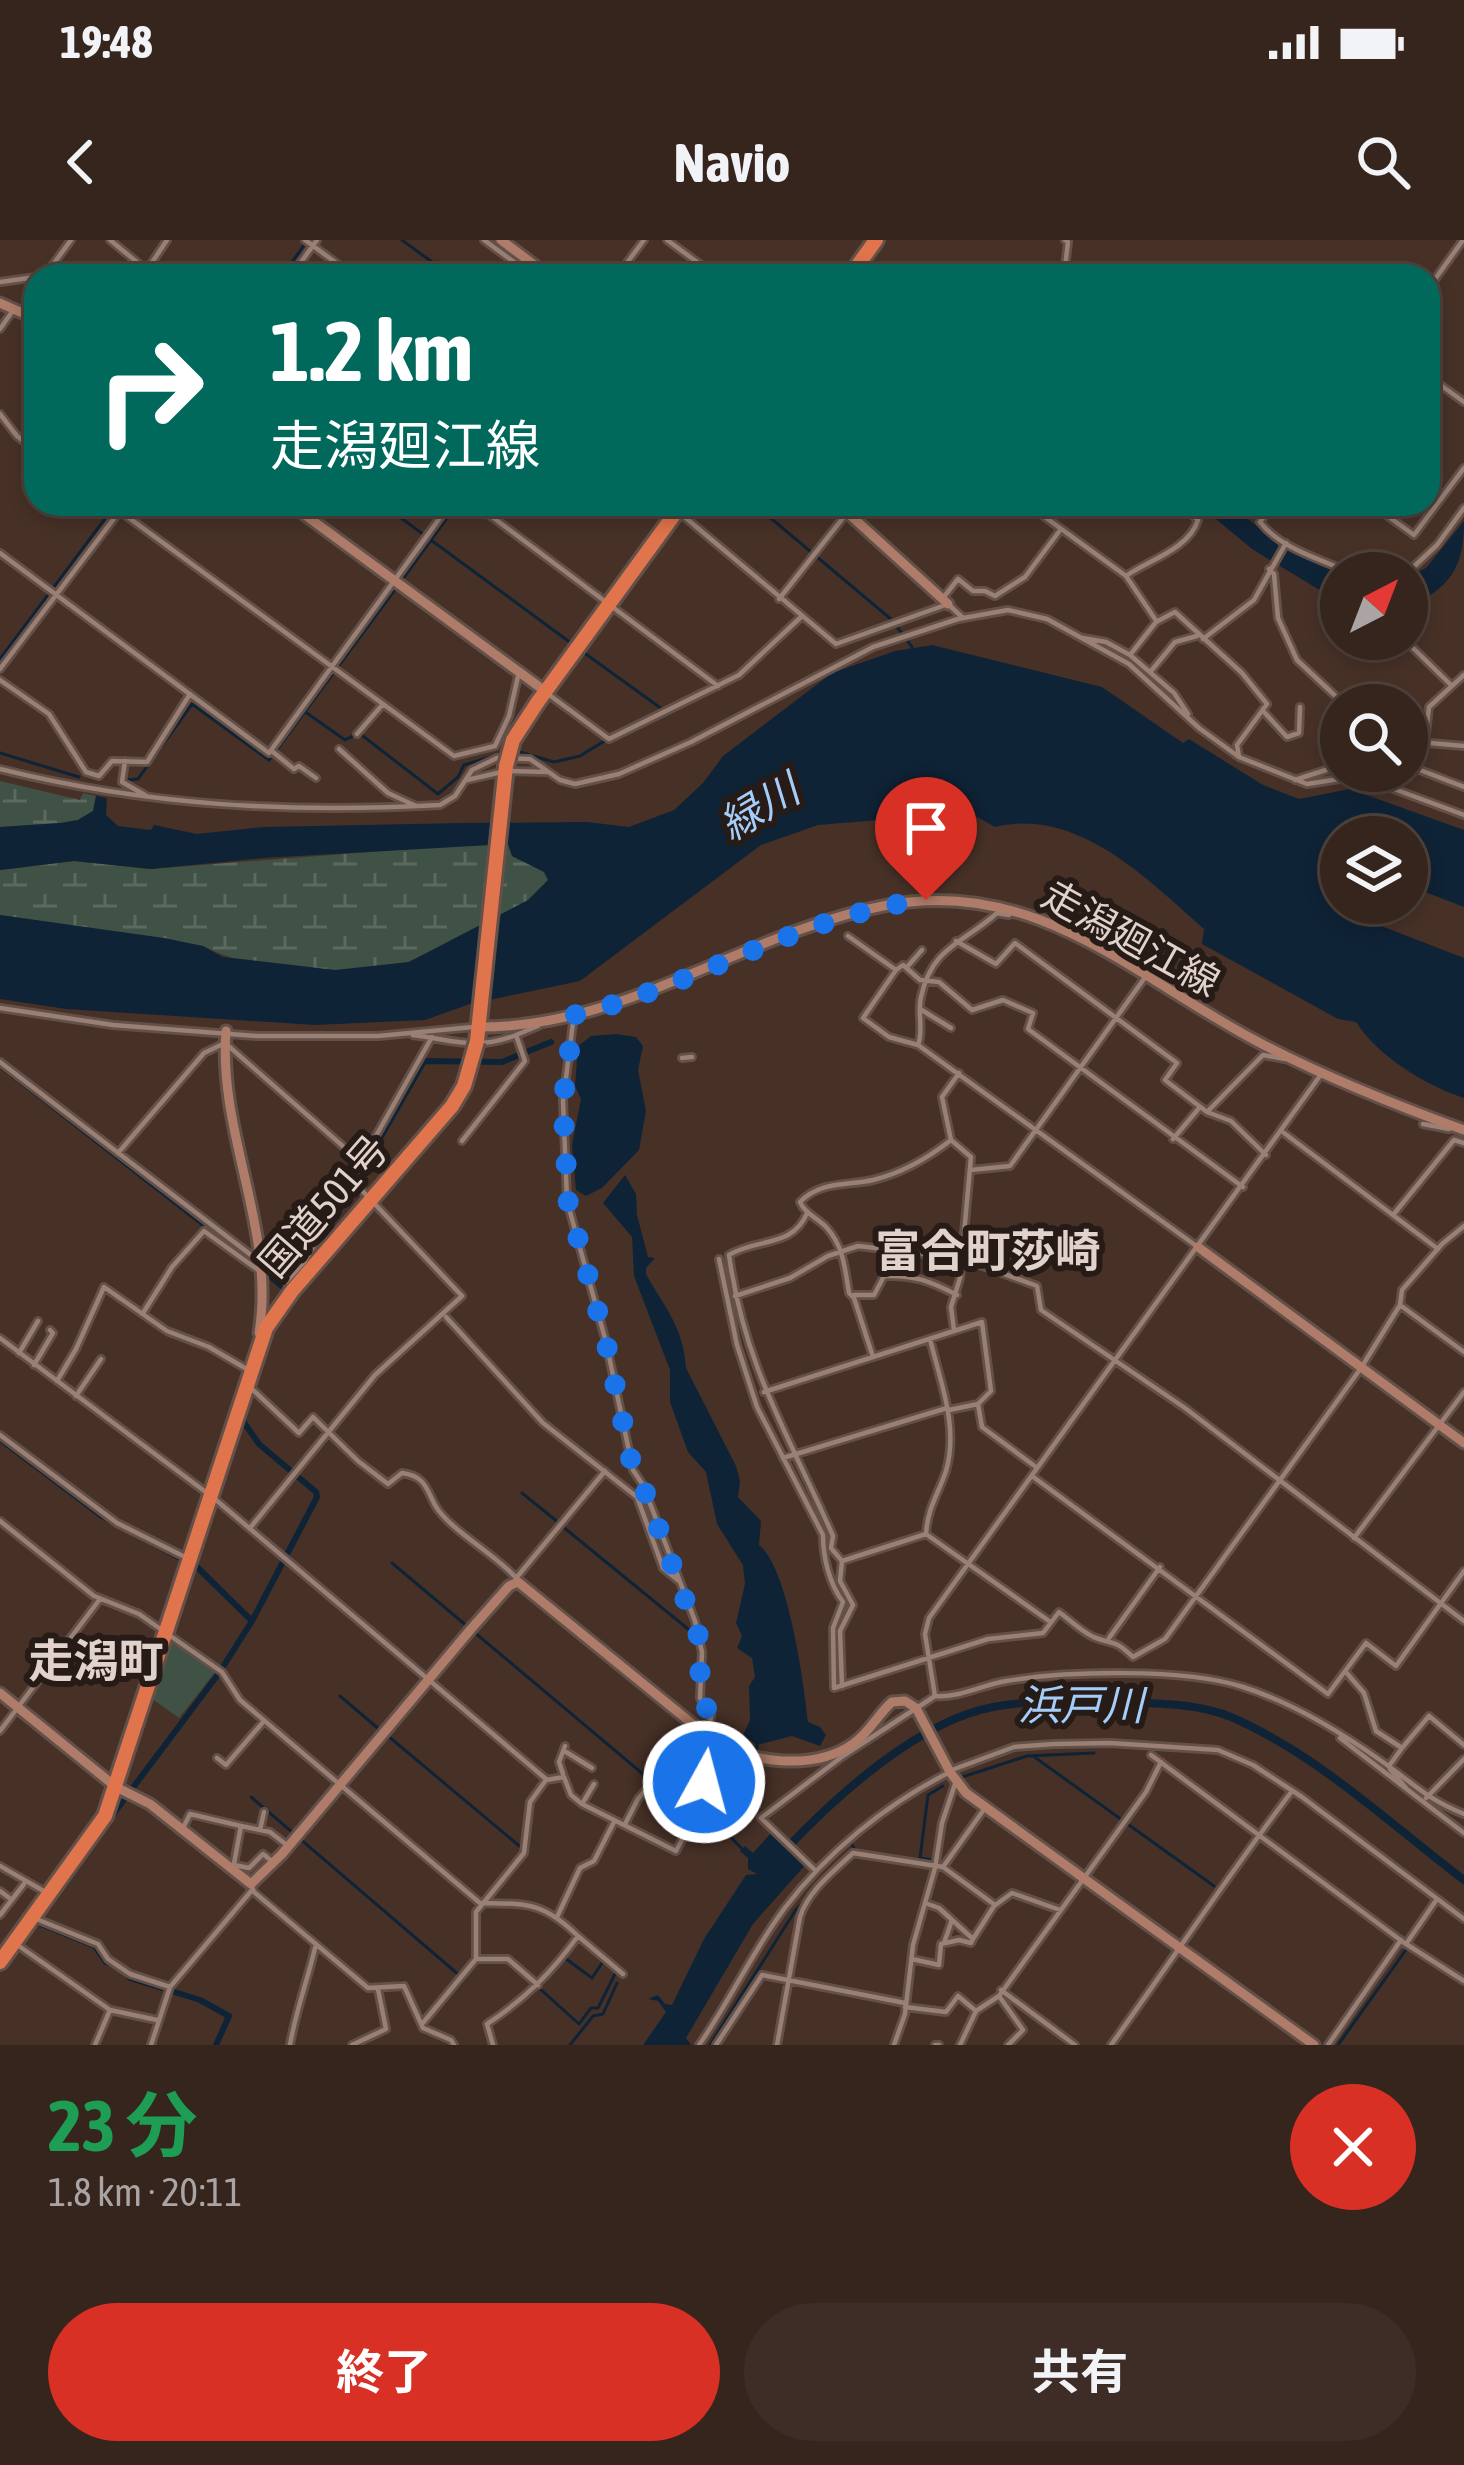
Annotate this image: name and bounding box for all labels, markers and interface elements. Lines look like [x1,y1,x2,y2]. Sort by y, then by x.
text: 19:48 [60,16,153,68]
icon: back [48,129,114,195]
icon: search [1350,129,1416,195]
text: Navio [673,132,791,193]
text: 1.2 km [270,303,473,399]
icon: right [72,312,228,468]
text: 走潟廻江線 [270,415,540,476]
north arrow [1320,552,1428,660]
map controls [1320,552,1428,924]
button: search [1320,684,1428,792]
water label: 緑川 [711,763,811,849]
pin [875,777,977,900]
icon: arrive [893,795,959,861]
button: layers [1320,816,1428,924]
street label: 走潟廻江線 [1035,871,1227,1005]
street label: 国道501号 [250,1127,396,1285]
district label: 富合町莎崎 [875,1225,1101,1277]
district label: 走潟町 [28,1635,164,1687]
water label: 浜戸川 [1018,1681,1148,1729]
position arrow [641,1719,767,1845]
text: 23 分 [48,2084,198,2166]
button: close [1290,2084,1416,2210]
text: 1.8 km · 20:11 [48,2170,242,2214]
button: 終了 [48,2303,720,2441]
button: 共有 [744,2303,1416,2441]

